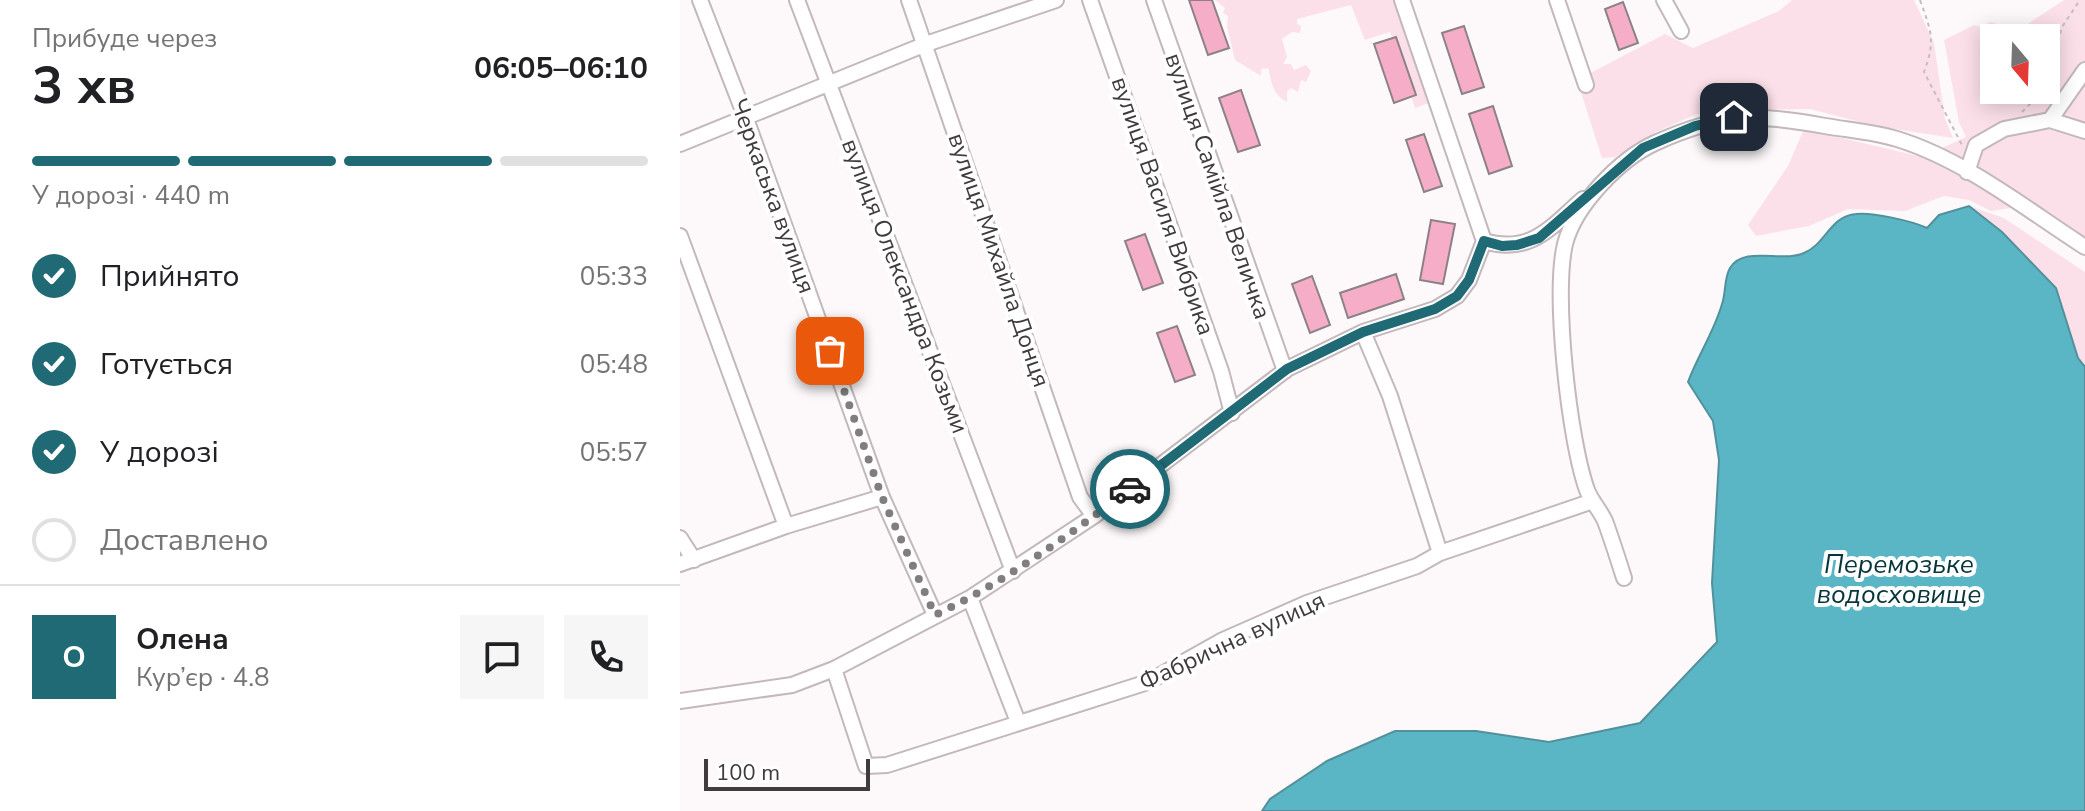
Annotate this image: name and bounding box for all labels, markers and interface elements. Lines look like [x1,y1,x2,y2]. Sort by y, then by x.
text: Прибуде через [32,21,217,56]
north arrow [1980,24,2060,104]
map controls [1980,24,2060,104]
text: 06:05–06:10 [474,48,648,89]
street label: вулиця Самійла Величка [1157,49,1279,323]
text: 3 хв [32,50,136,121]
street label: вулиця Василя Вибрика [1104,73,1222,339]
pin [1700,83,1768,151]
street label: Черкаська вулиця [723,94,823,298]
icon: home [1712,95,1756,139]
street label: вулиця Михайла Донця [940,129,1058,391]
street label: вулиця Олександра Козьми [834,134,976,438]
text: У дорозі · 440 m [32,178,230,213]
icon: check [32,254,76,298]
text: Прийнято [100,256,240,297]
text: 05:33 [580,259,648,294]
pin [796,317,864,385]
icon: bag [808,329,852,373]
icon: check [32,342,76,386]
text: Готується [100,344,233,385]
text: 05:48 [580,347,648,382]
icon: check [32,430,76,474]
text: У дорозі [100,432,219,473]
text: 05:57 [580,435,648,470]
courier [1090,449,1170,529]
icon: car [1108,467,1152,511]
text: Доставлено [100,520,268,561]
water label: Перемозьке водосховище [1817,547,1981,612]
street label: Фабрична вулиця [1134,584,1330,698]
button: chat [460,615,544,699]
button: phone [564,615,648,699]
text: Олена [136,619,229,660]
text: О [62,637,86,678]
text: Кур’єр · 4.8 [136,660,270,695]
scale bar [704,755,870,791]
text: 100 m [716,758,780,788]

